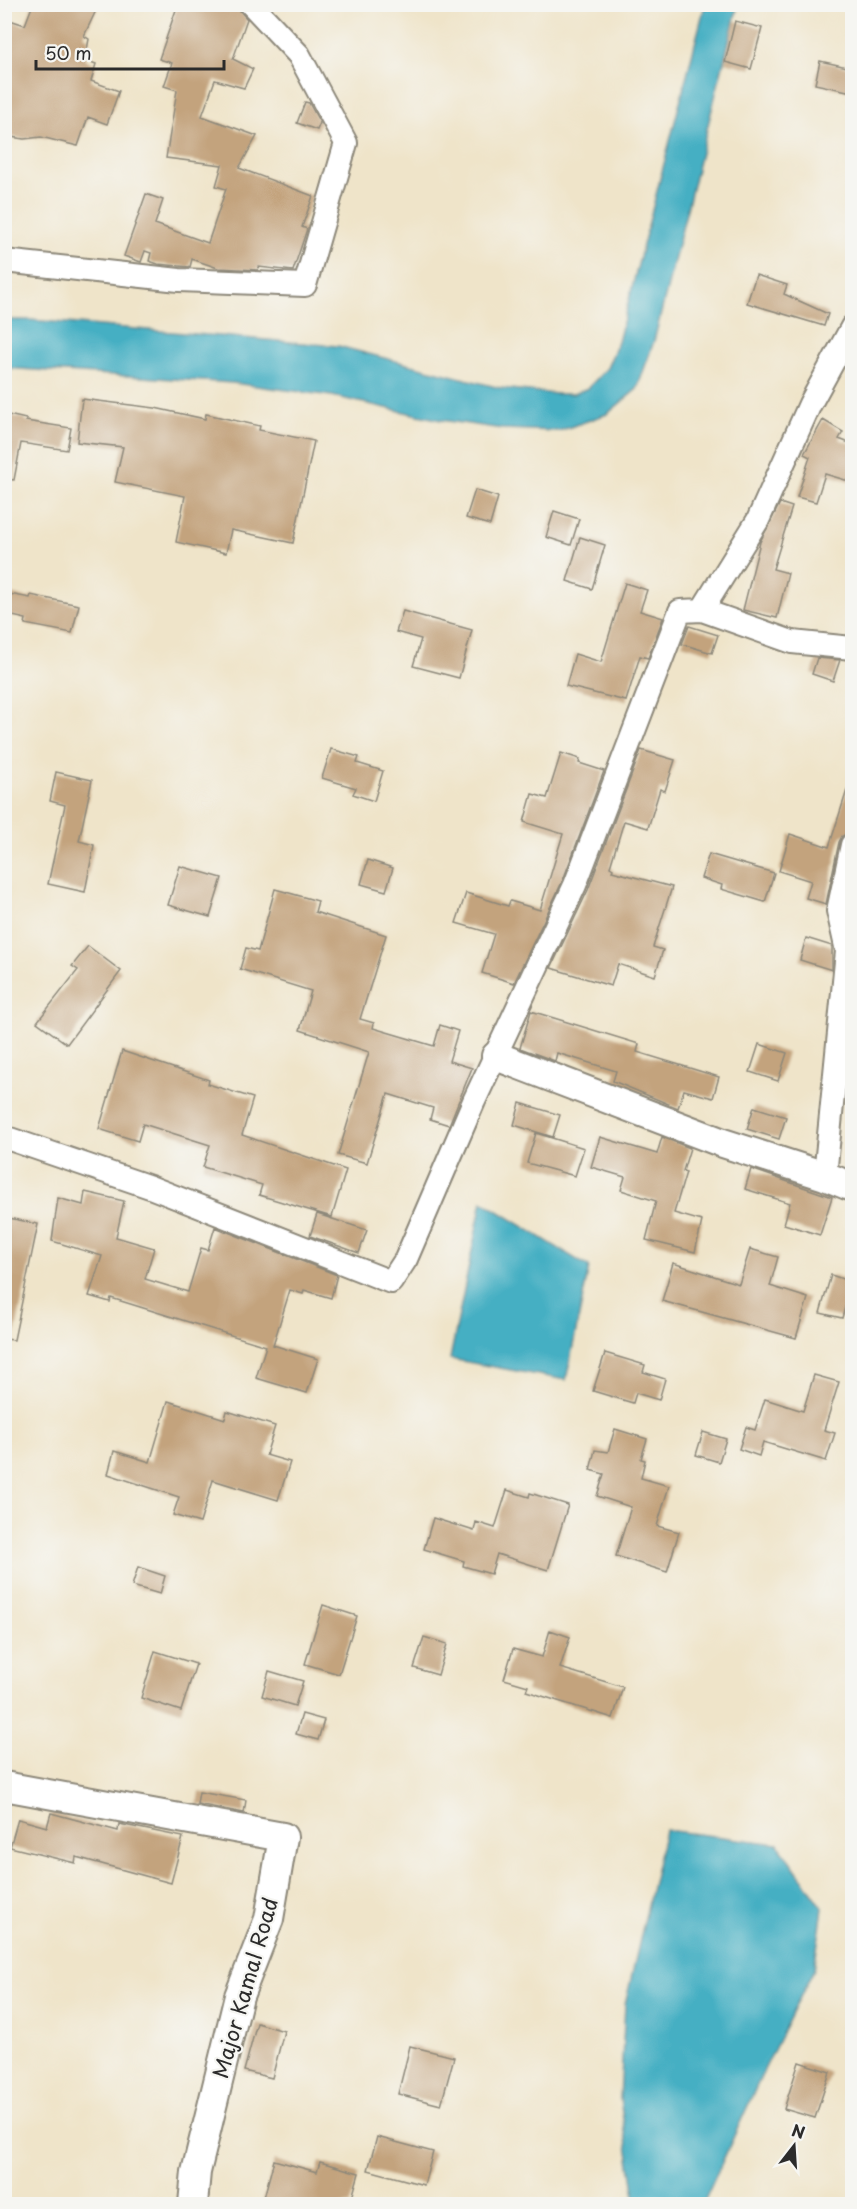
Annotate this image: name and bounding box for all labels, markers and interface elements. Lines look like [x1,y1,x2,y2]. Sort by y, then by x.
scale bar [36,33,224,71]
text: 50 m [45,39,92,66]
street label: Major Kamal Road [203,1893,285,2082]
north arrow [764,2116,824,2176]
text: N [789,2117,808,2144]

